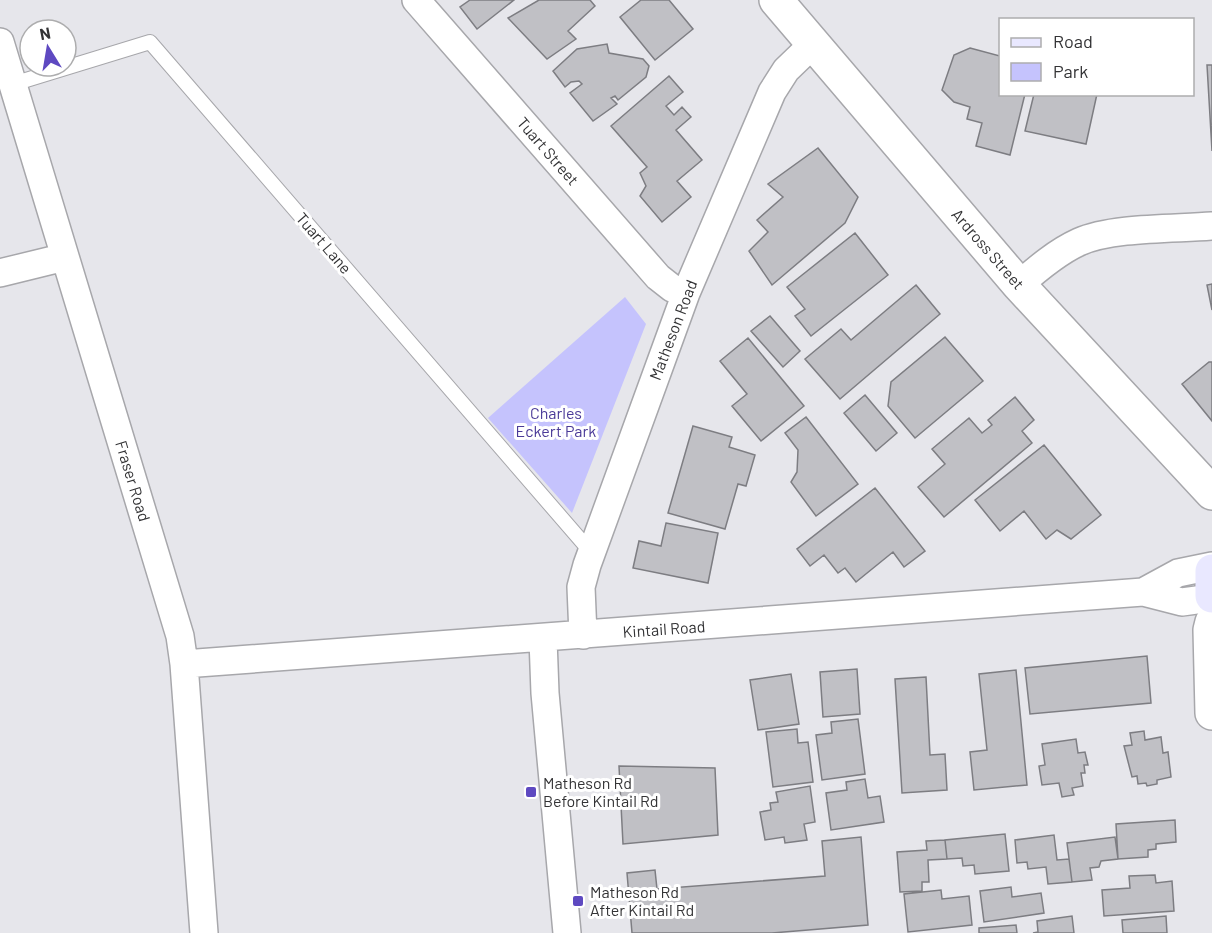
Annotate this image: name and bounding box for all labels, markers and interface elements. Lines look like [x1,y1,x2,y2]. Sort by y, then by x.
north arrow [18,18,78,78]
legend [999,18,1194,96]
text: N [38,22,52,43]
text: Road [1053,30,1093,52]
text: Park [1053,60,1088,82]
street label: Tuart Street [514,113,583,189]
street label: Ardross Street [948,204,1029,293]
street label: Tuart Lane [293,208,356,277]
street label: Matheson Road [645,277,700,383]
park label: Charles Eckert Park [516,403,596,440]
street label: Fraser Road [112,438,155,524]
street label: Kintail Road [622,616,706,641]
place label: Matheson Rd Before Kintail Rd [543,773,659,810]
marker: Matheson Rd Before Kintail Rd [524,785,538,799]
place label: Matheson Rd After Kintail Rd [590,882,694,919]
marker: Matheson Rd After Kintail Rd [571,894,585,908]

